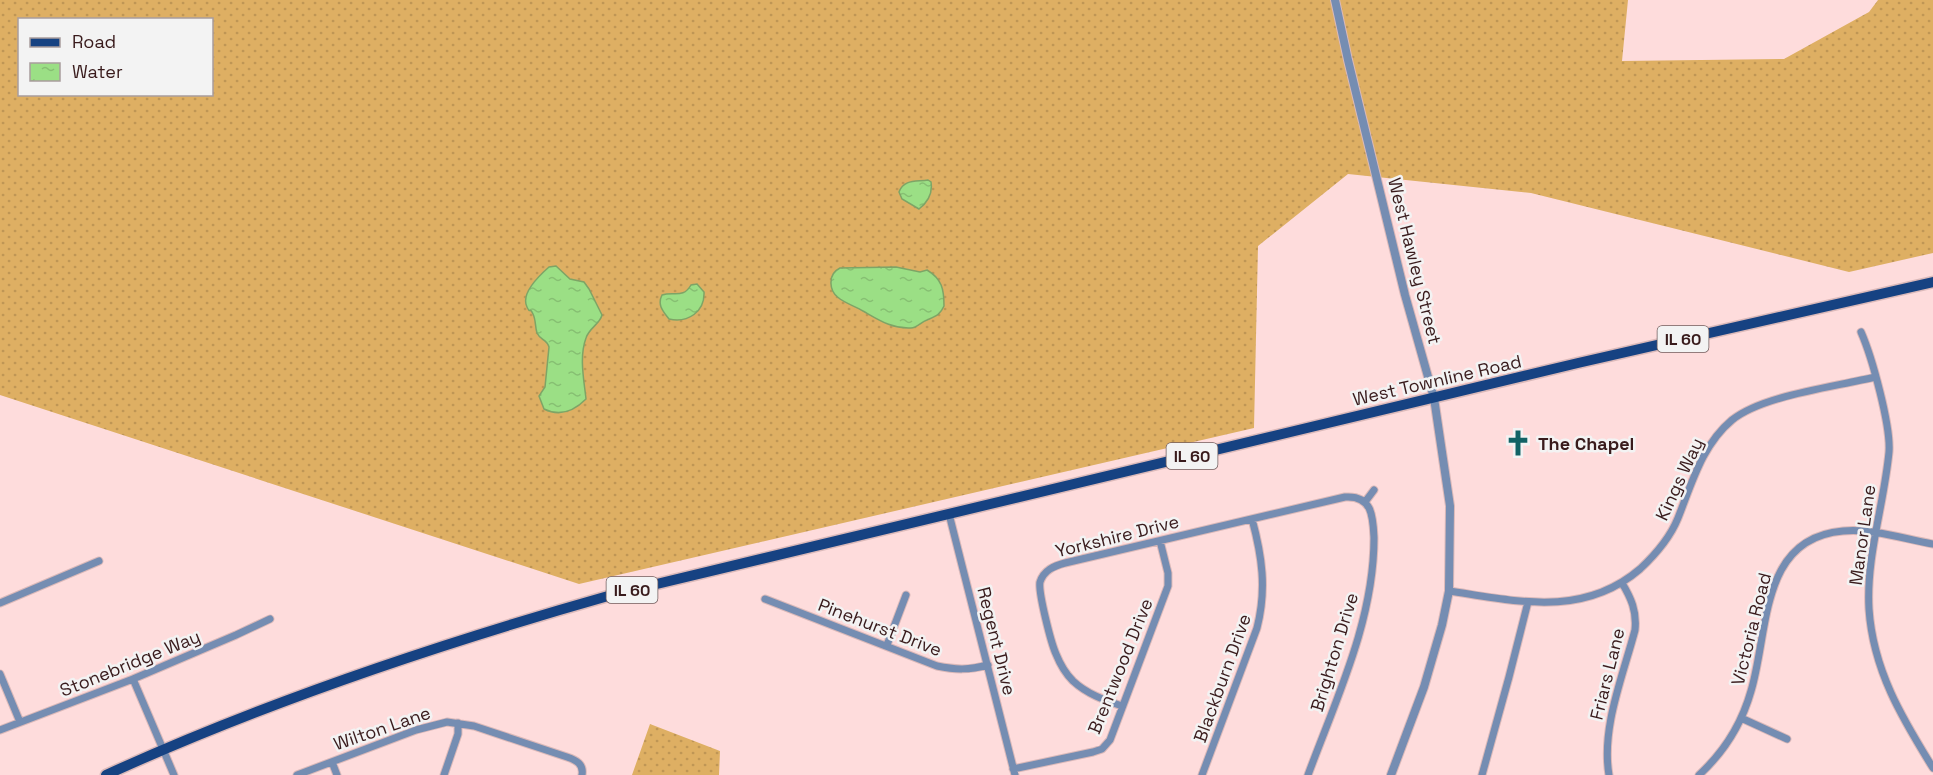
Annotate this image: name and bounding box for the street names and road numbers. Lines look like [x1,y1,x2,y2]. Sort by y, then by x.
street label: West Hawley Street [1383,176,1447,346]
road number: IL 60 [1658,326,1708,352]
street label: West Townline Road [1350,349,1524,411]
street label: Kings Way [1650,434,1708,524]
road number: IL 60 [1166,443,1218,469]
street label: Manor Lane [1844,483,1880,587]
street label: Yorkshire Drive [1053,510,1181,562]
street label: Victoria Road [1726,570,1776,688]
road number: IL 60 [606,577,658,603]
street label: Regent Drive [972,584,1022,698]
street label: Brighton Drive [1305,590,1363,714]
street label: Pinehurst Drive [815,593,945,661]
street label: Brentwood Drive [1082,595,1158,737]
street label: Blackburn Drive [1188,611,1256,745]
street label: Stonebridge Way [56,624,204,702]
street label: Friars Lane [1584,626,1630,722]
street label: Wilton Lane [330,701,434,755]

